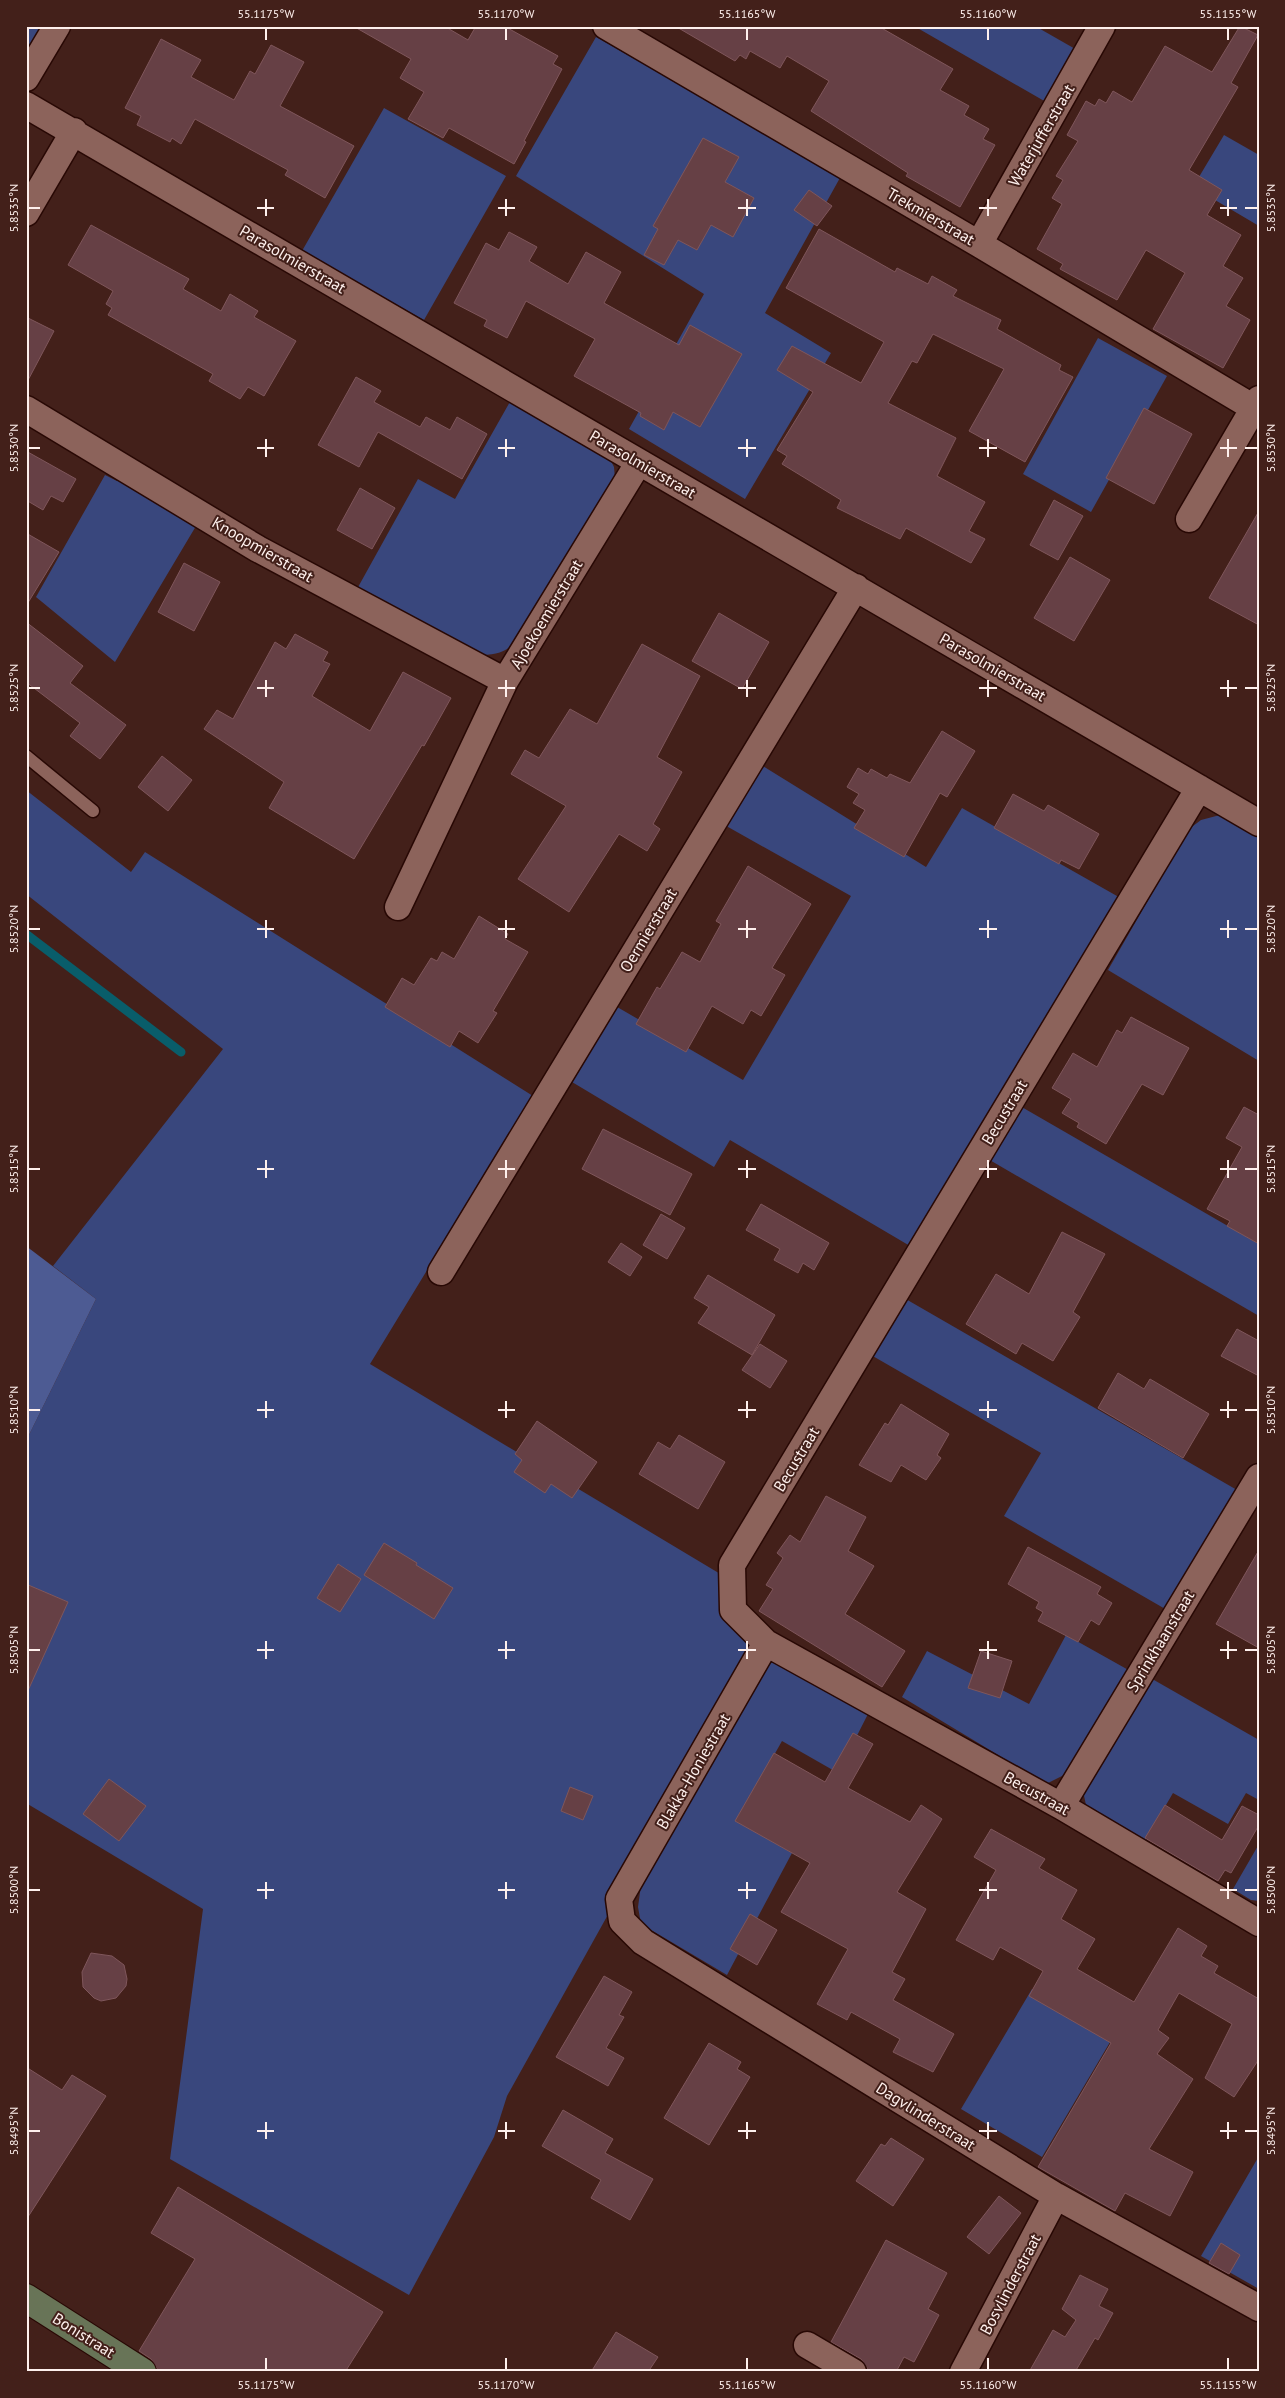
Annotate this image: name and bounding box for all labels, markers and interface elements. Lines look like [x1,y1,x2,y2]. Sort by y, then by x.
text: 55.1175°W [238,6,294,21]
text: 55.1170°W [478,6,534,21]
text: 55.1165°W [719,6,775,21]
text: 55.1160°W [960,6,1016,21]
text: 55.1155°W [1200,6,1256,21]
street label: Waterjufferstraat [1004,80,1079,190]
street label: Trekmierstraat [883,183,979,249]
text: 5.8535°N [6,184,21,232]
text: 5.8535°N [1263,184,1278,232]
street label: Parasolmierstraat [236,220,350,298]
text: 5.8530°N [6,424,21,472]
text: 5.8530°N [1263,424,1278,472]
street label: Parasolmierstraat [586,425,700,503]
street label: Knoopmierstraat [209,512,318,586]
street label: Ajoekoemierstraat [505,555,587,672]
street label: Parasolmierstraat [936,628,1050,706]
text: 5.8525°N [6,664,21,712]
text: 5.8525°N [1263,664,1278,712]
street label: Oermierstraat [615,884,681,976]
text: 5.8520°N [6,905,21,953]
text: 5.8520°N [1263,905,1278,953]
street label: Becustraat [977,1075,1031,1148]
text: 5.8515°N [6,1145,21,1193]
text: 5.8515°N [1263,1145,1278,1193]
text: 5.8510°N [6,1386,21,1434]
text: 5.8510°N [1263,1386,1278,1434]
street label: Becustraat [769,1422,823,1495]
street label: Sprinkhaanstraat [1122,1586,1199,1696]
text: 5.8505°N [6,1626,21,1674]
text: 5.8505°N [1263,1626,1278,1674]
street label: Blakka-Honiestraat [652,1709,735,1832]
street label: Becustraat [1001,1767,1074,1819]
text: 5.8500°N [6,1866,21,1914]
text: 5.8500°N [1263,1866,1278,1914]
street label: Dagvlinderstraat [873,2077,980,2155]
text: 5.8495°N [6,2107,21,2155]
text: 5.8495°N [1263,2107,1278,2155]
street label: Bosvlinderstraat [975,2230,1045,2338]
street label: Bonistraat [49,2308,119,2362]
text: 55.1175°W [238,2377,294,2392]
text: 55.1170°W [478,2377,534,2392]
text: 55.1165°W [719,2377,775,2392]
text: 55.1160°W [960,2377,1016,2392]
text: 55.1155°W [1200,2377,1256,2392]

